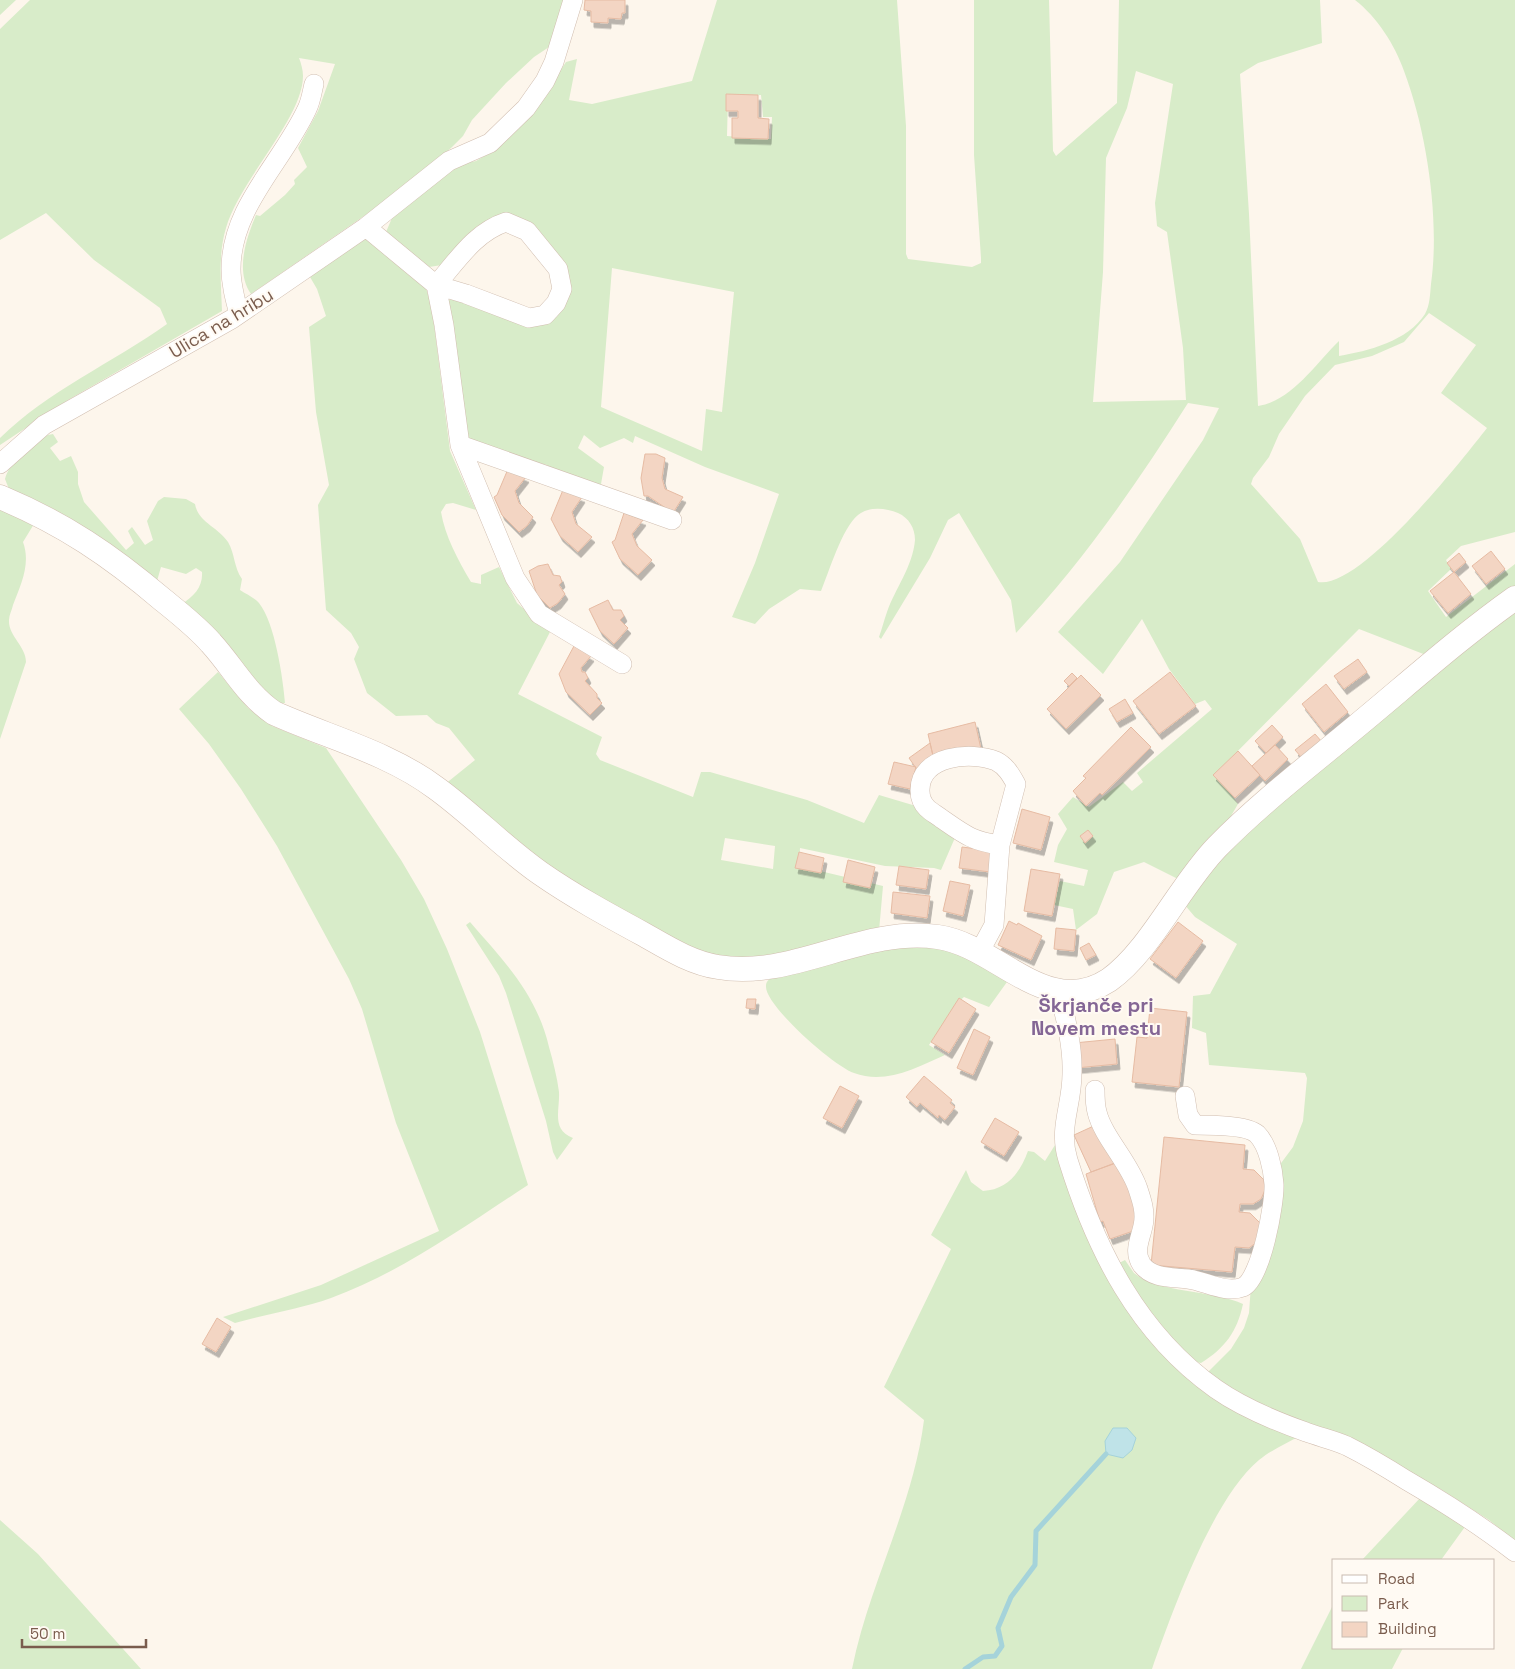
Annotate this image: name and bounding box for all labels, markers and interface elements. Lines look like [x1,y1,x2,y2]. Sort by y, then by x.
street label: Ulica na hribu [165,283,277,363]
district label: Škrjanče pri Novem mestu [1031,992,1161,1041]
legend [1332,1559,1495,1649]
text: Road [1378,1569,1415,1588]
text: Park [1378,1594,1409,1613]
scale bar [22,1616,146,1648]
text: Building [1378,1619,1437,1638]
text: 50 m [30,1624,65,1643]

